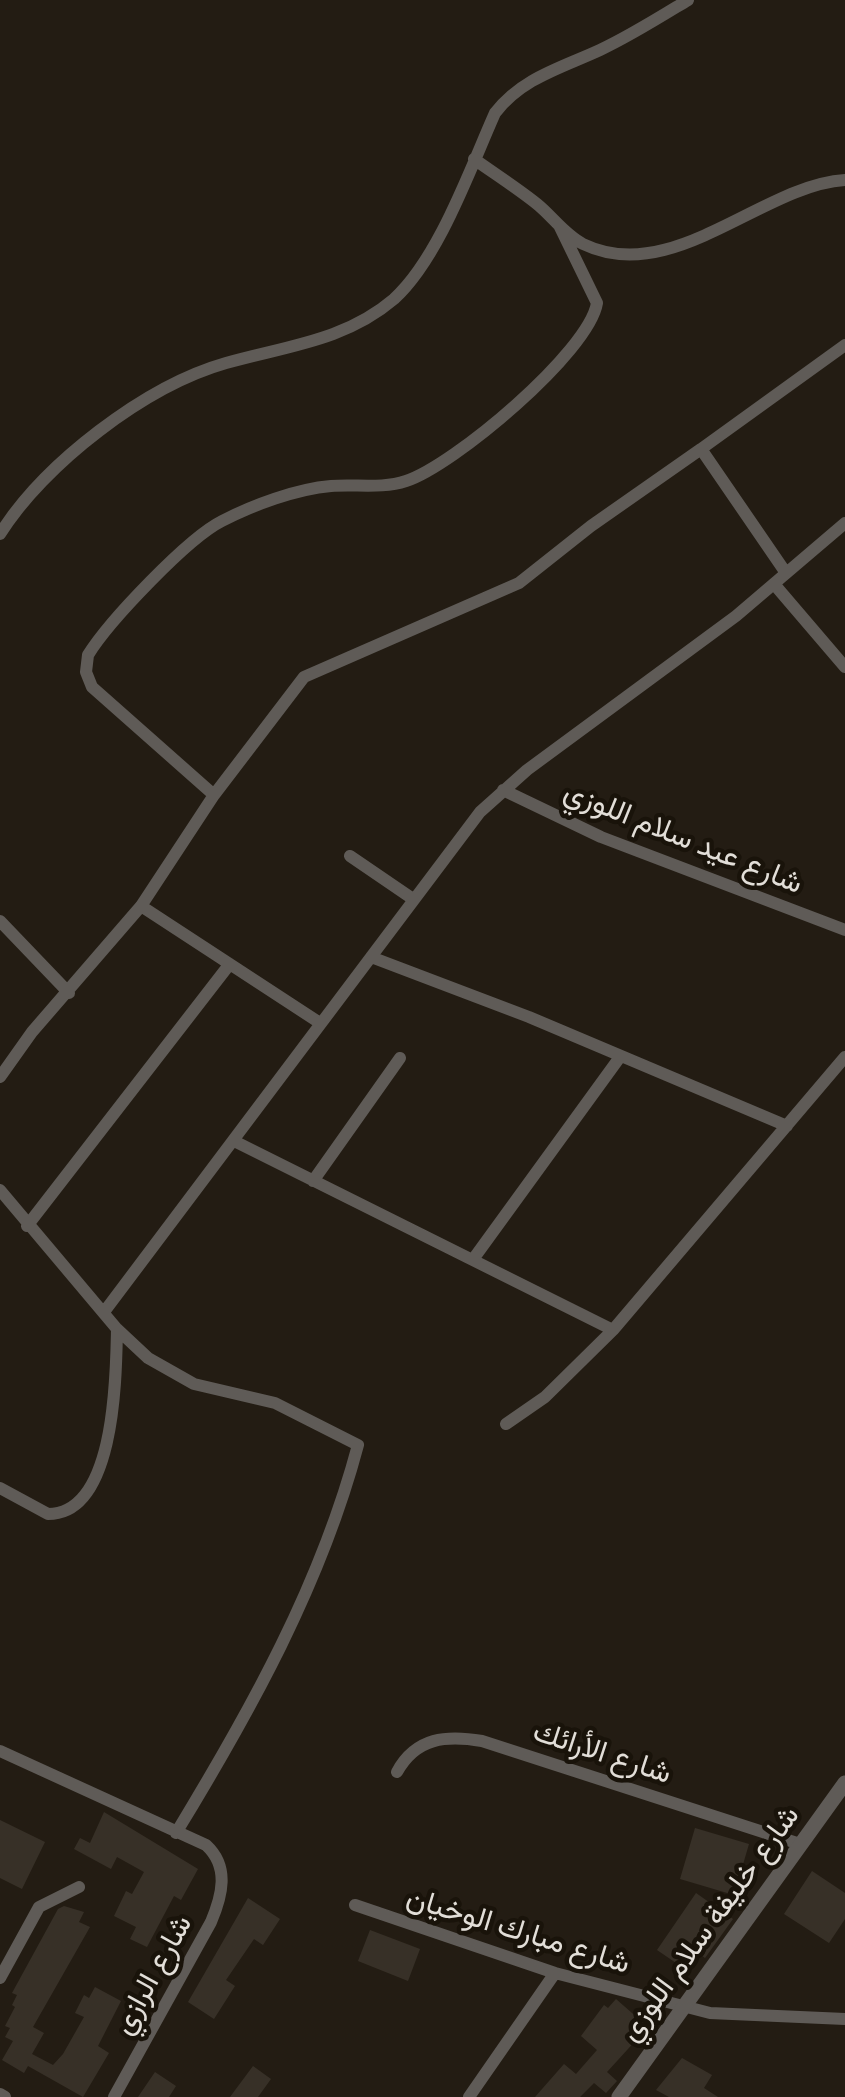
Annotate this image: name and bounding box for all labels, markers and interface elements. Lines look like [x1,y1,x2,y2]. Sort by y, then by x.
street label: شارع عيد سلام اللوزي [558,774,808,902]
street label: شارع الأرائك [528,1714,676,1792]
street label: شارع خليفة سلام اللوزي [612,1799,808,2049]
street label: شارع مبارك الوخيان [402,1880,634,1982]
street label: شارع الرازي [105,1909,201,2041]

